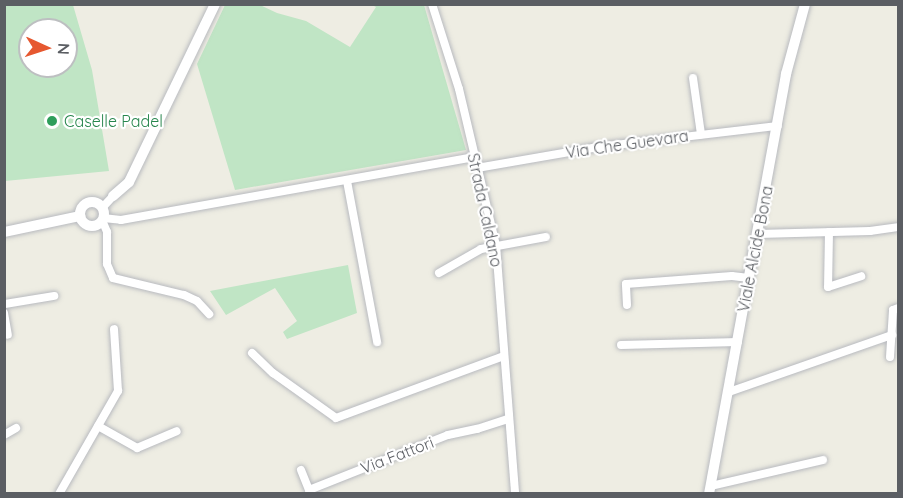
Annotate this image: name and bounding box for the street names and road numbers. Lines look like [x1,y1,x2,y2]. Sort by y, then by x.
street label: Via Che Guevara [564,126,690,162]
street label: Strada Caldano [464,151,506,269]
street label: Viale Alcide Bona [733,184,777,314]
street label: Via Fattori [358,432,436,478]

